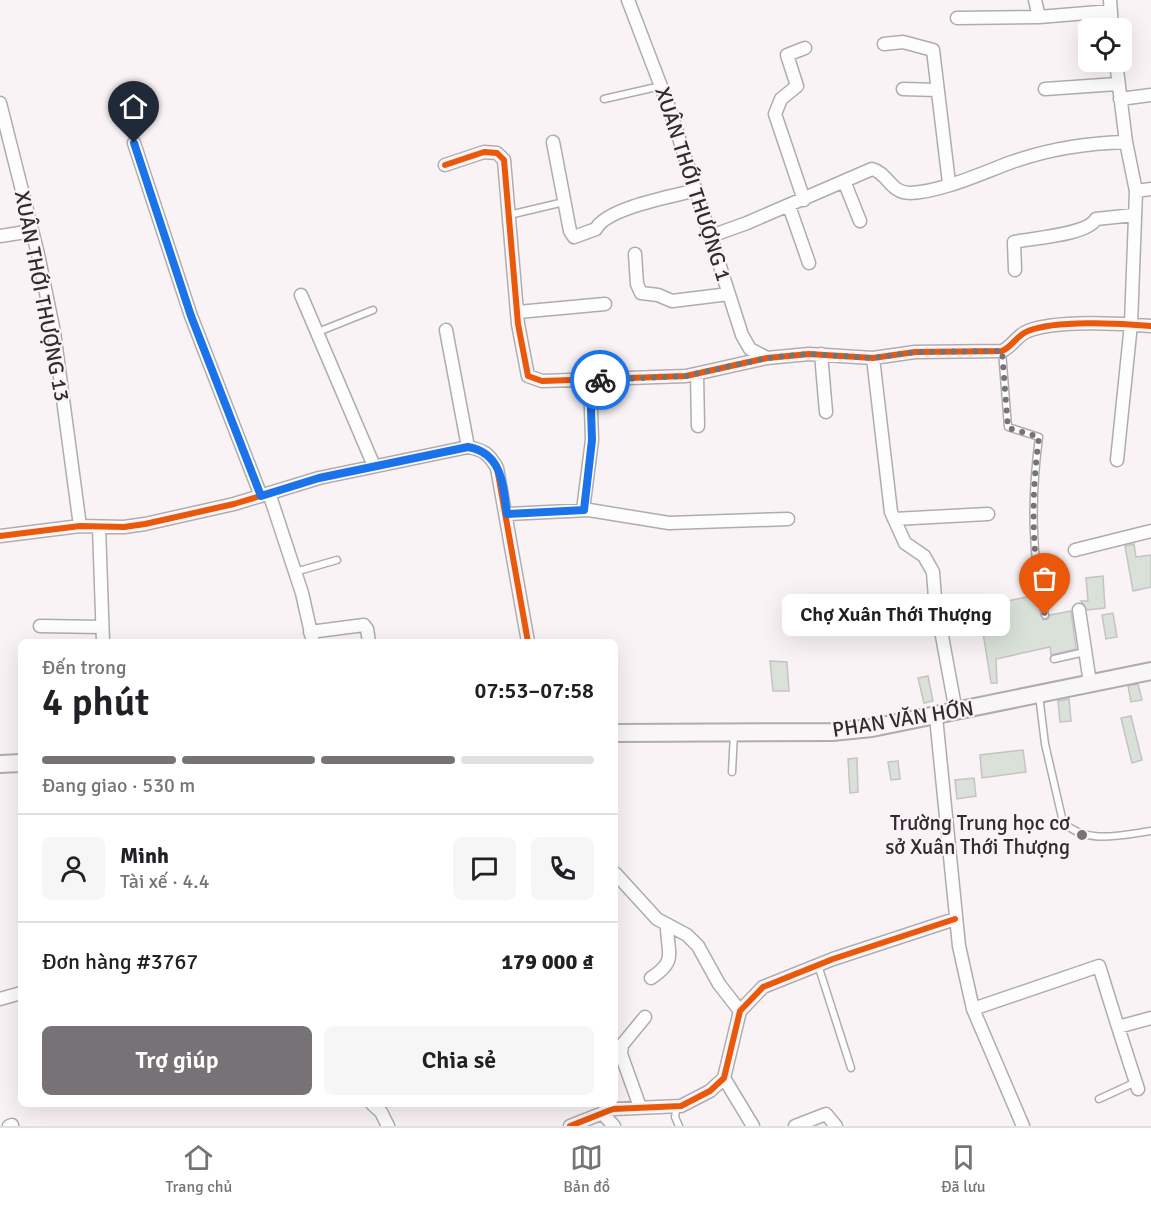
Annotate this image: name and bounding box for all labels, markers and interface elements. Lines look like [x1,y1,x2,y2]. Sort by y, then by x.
map controls [1078,18,1132,72]
button: locate [1078,18,1132,72]
pin [108,81,159,143]
street label: XUÂN THỚI THƯỢNG 1 [649,84,737,284]
icon: home [117,90,150,123]
street label: XUÂN THỚI THƯỢNG 13 [9,188,75,404]
courier [570,350,630,410]
icon: bike [584,364,617,397]
pin [1019,553,1070,615]
icon: bag [1028,562,1061,595]
callout: Chợ Xuân Thới Thượng [781,594,1009,636]
text: Chợ Xuân Thới Thượng [800,602,992,627]
text: Đến trong [42,655,126,680]
text: 07:53–07:58 [475,677,594,704]
text: 4 phút [42,678,149,726]
street label: PHAN VĂN HỚN [830,695,976,743]
text: Đang giao · 530 m [42,773,195,798]
place label: Trường Trung học cơ sở Xuân Thới Thượng [885,810,1070,860]
marker: Trường Trung học cơ sở Xuân Thới Thượng [1075,828,1089,842]
button: person [42,837,105,900]
button: chat [453,837,516,900]
button: phone [531,837,594,900]
text: Minh [120,842,169,869]
text: Tài xế · 4.4 [120,869,209,894]
text: Đơn hàng #3767 [42,948,198,975]
text: 179 000 ₫ [501,948,594,975]
button: Trợ giúp [42,1026,312,1095]
button: Chia sẻ [324,1026,594,1095]
tab: Trang chủ [166,1141,232,1197]
tab: Bản đồ [563,1141,610,1197]
tab: Đã lưu [941,1141,985,1197]

